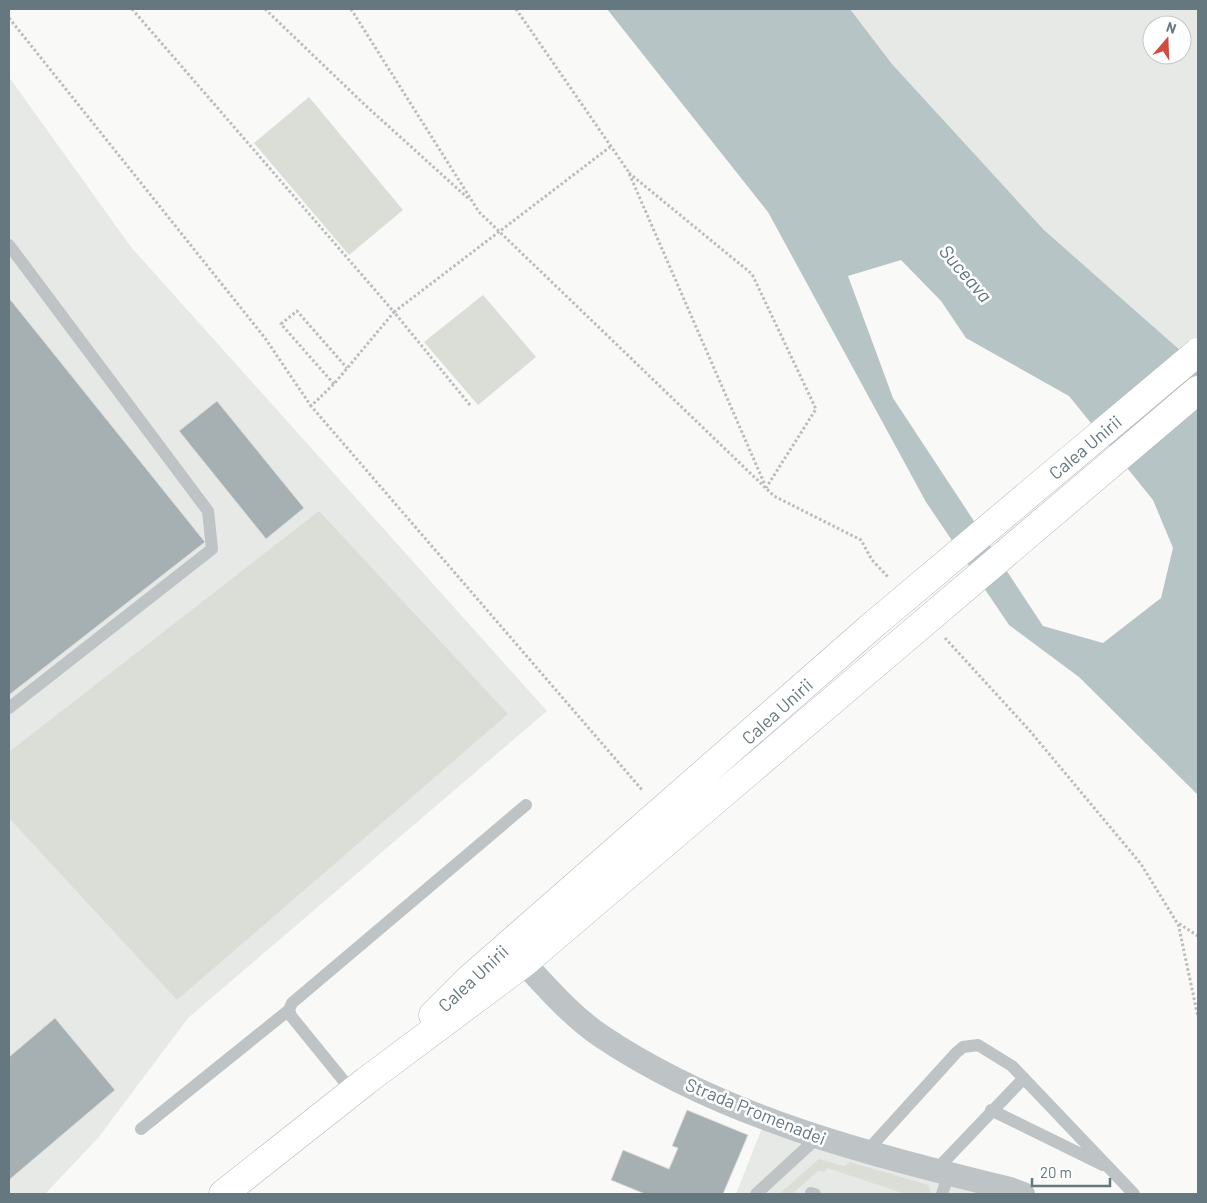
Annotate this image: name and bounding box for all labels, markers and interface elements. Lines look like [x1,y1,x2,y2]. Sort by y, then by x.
north arrow [1142,15,1192,65]
text: N [1164,18,1179,37]
water label: Suceava [935,240,997,306]
street label: Calea Unirii [1044,410,1126,484]
street label: Calea Unirii [737,673,817,749]
street label: Calea Unirii [433,940,513,1016]
street label: Strada Promenadei [683,1073,829,1149]
scale bar [1032,1156,1110,1188]
text: 20 m [1040,1163,1072,1181]

